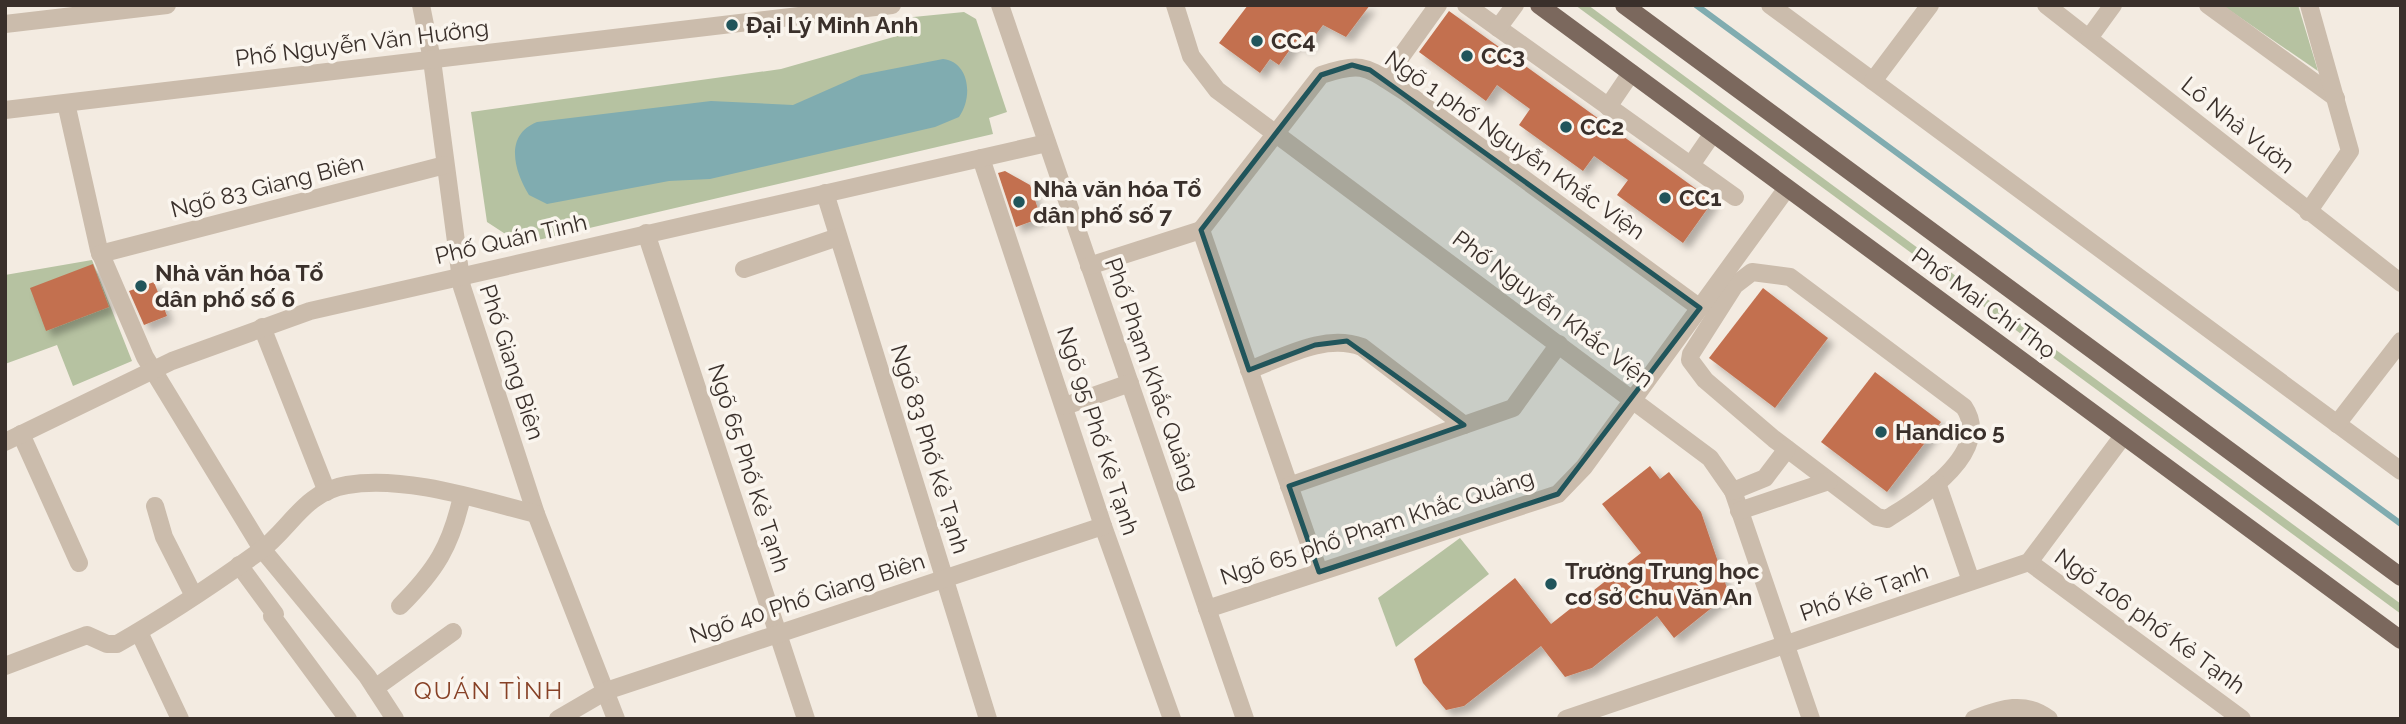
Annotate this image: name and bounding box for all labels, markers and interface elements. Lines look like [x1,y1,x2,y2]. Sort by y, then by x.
place label: Đại Lý Minh Anh [746,11,918,38]
street label: Phố Nguyễn Văn Hưởng [234,14,490,71]
marker: Đại Lý Minh Anh [724,17,740,33]
place label: CC4 [1271,27,1316,54]
marker: CC4 [1249,33,1265,49]
place label: CC3 [1481,42,1525,69]
street label: Ngõ 1 phố Nguyễn Khắc Viện [1380,44,1650,245]
marker: CC3 [1459,48,1475,64]
street label: Lô Nhà Vườn [2176,71,2300,178]
place label: CC2 [1580,113,1624,140]
marker: CC2 [1558,119,1574,135]
street label: Ngõ 83 Giang Biên [168,148,366,223]
place label: Nhà văn hóa Tổ dân phố số 7 [1033,175,1202,228]
place label: CC1 [1679,184,1722,211]
marker: CC1 [1657,190,1673,206]
marker: Nhà văn hóa Tổ dân phố số 7 [1011,194,1027,210]
street label: Phố Quán Tình [432,208,590,269]
street label: Phố Nguyễn Khắc Viện [1448,224,1659,393]
street label: Phố Mai Chí Thọ [1907,241,2062,364]
street label: Phố Phạm Khắc Quảng [1100,254,1205,494]
place label: Nhà văn hóa Tổ dân phố số 6 [155,259,324,312]
marker: Nhà văn hóa Tổ dân phố số 6 [133,278,149,294]
street label: Phố Giang Biên [475,281,550,443]
street label: Ngõ 95 Phố Kẻ Tạnh [1052,323,1145,538]
street label: Ngõ 83 Phố Kẻ Tạnh [886,341,975,557]
street label: Ngõ 65 Phố Kẻ Tạnh [703,360,796,576]
place label: Handico 5 [1895,418,2005,445]
marker: Handico 5 [1873,424,1889,440]
street label: Ngõ 65 phố Phạm Khắc Quảng [1217,463,1537,590]
street label: Ngõ 106 phố Kẻ Tạnh [2050,542,2251,699]
street label: Ngõ 40 Phố Giang Biên [686,547,928,648]
place label: Trường Trung học cơ sở Chu Văn An [1565,557,1759,610]
street label: Phố Kẻ Tạnh [1796,557,1932,626]
marker: Trường Trung học cơ sở Chu Văn An [1543,576,1559,592]
district label: QUÁN TÌNH [414,676,564,705]

